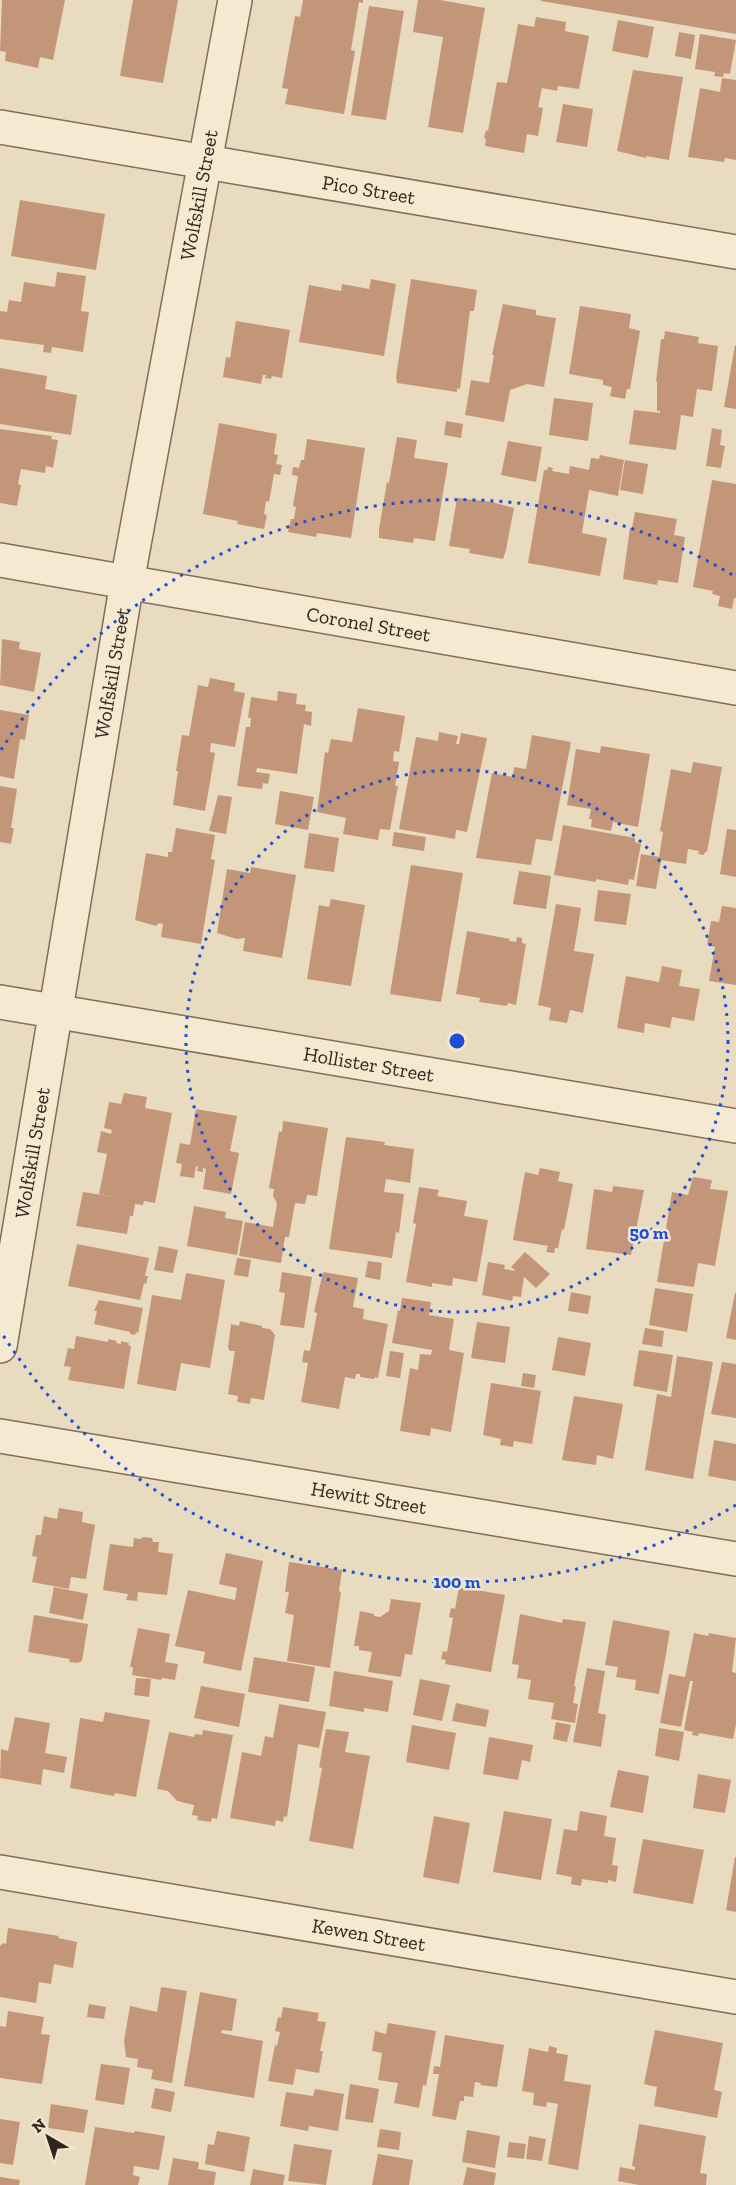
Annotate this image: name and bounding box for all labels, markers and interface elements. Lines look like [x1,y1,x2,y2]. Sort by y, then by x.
street label: Wolfskill Street [175,127,223,262]
street label: Pico Street [320,170,418,209]
street label: Coronel Street [305,602,433,647]
street label: Wolfskill Street [89,605,135,741]
centre of rings [447,1031,467,1051]
street label: Hollister Street [302,1041,437,1087]
street label: Wolfskill Street [9,1085,55,1220]
text: 50 m [630,1222,669,1244]
street label: Hewitt Street [309,1476,429,1519]
text: 100 m [433,1571,481,1593]
street label: Kewen Street [310,1913,428,1956]
north arrow [18,2107,78,2167]
text: N [28,2115,50,2137]

